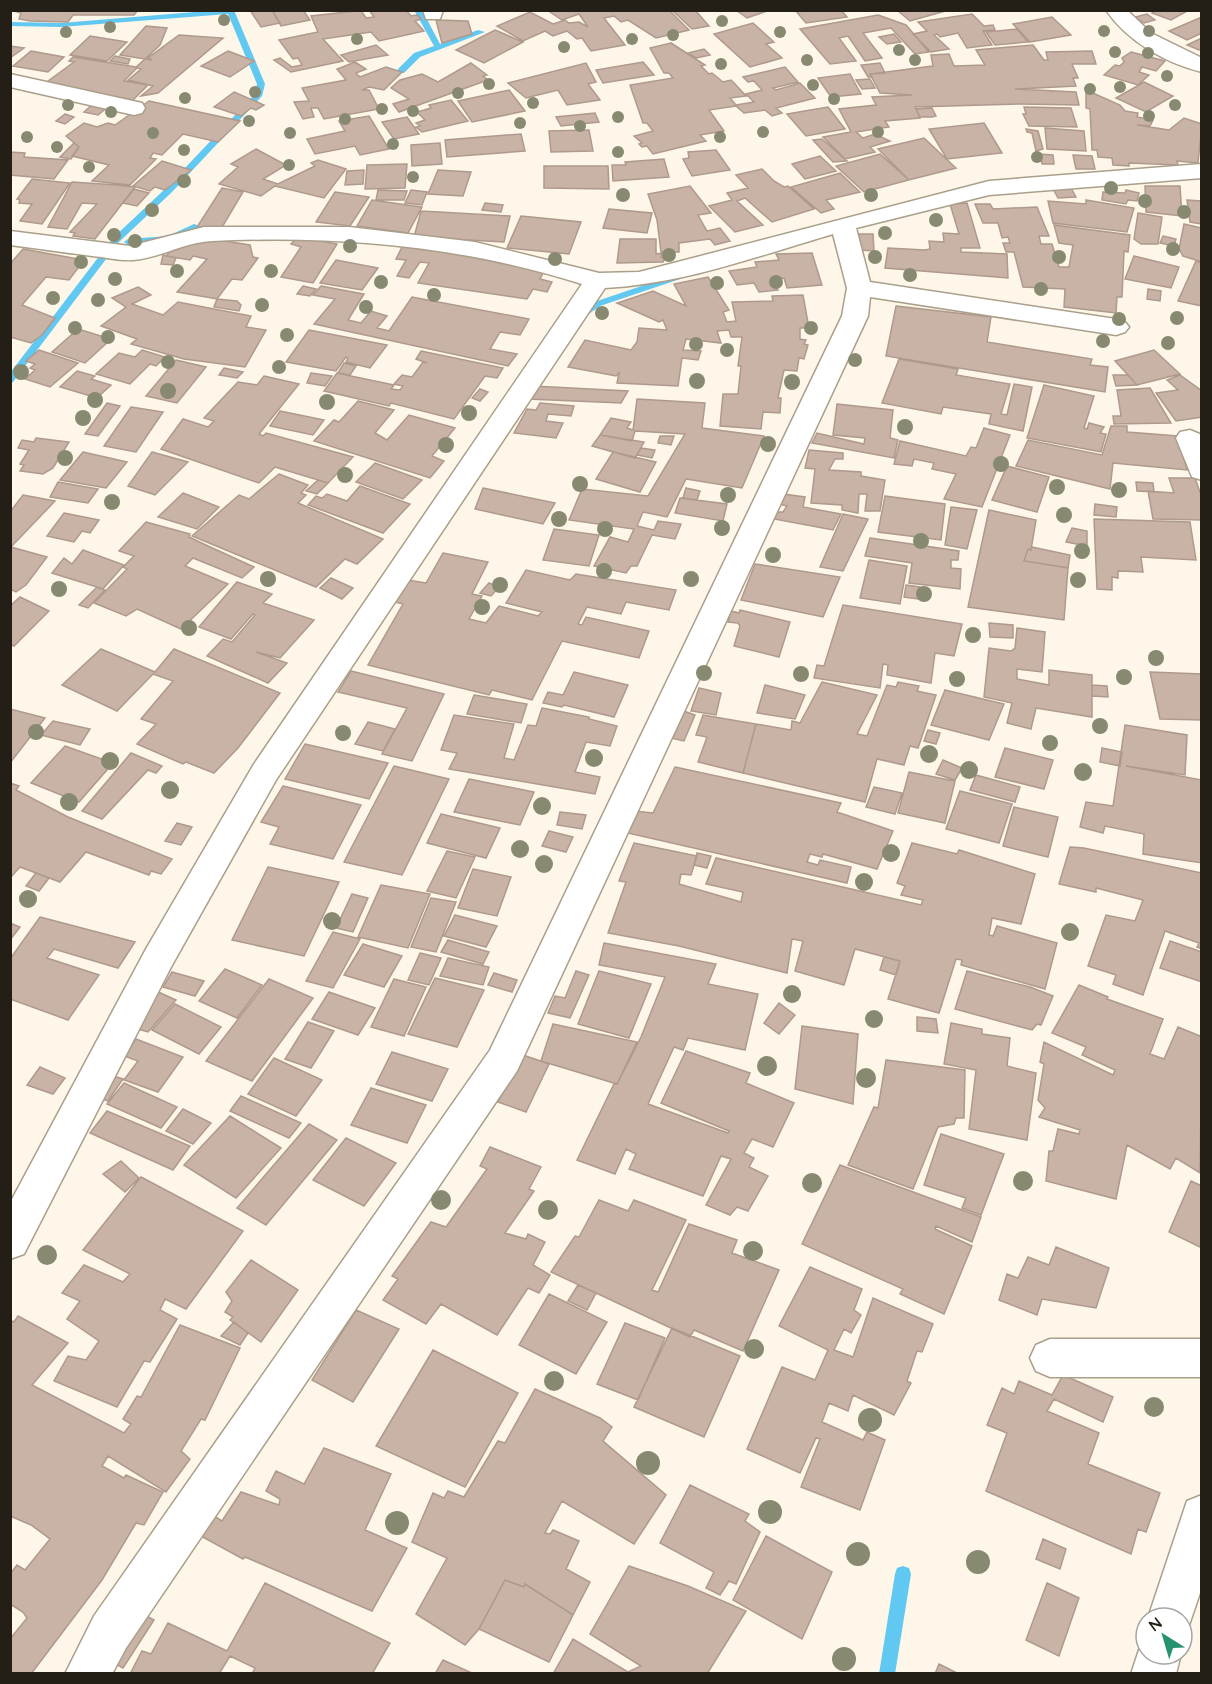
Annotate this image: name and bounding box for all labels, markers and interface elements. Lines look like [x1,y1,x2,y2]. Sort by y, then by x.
north arrow [1134,1606,1194,1666]
text: N [1144,1612,1166,1636]

